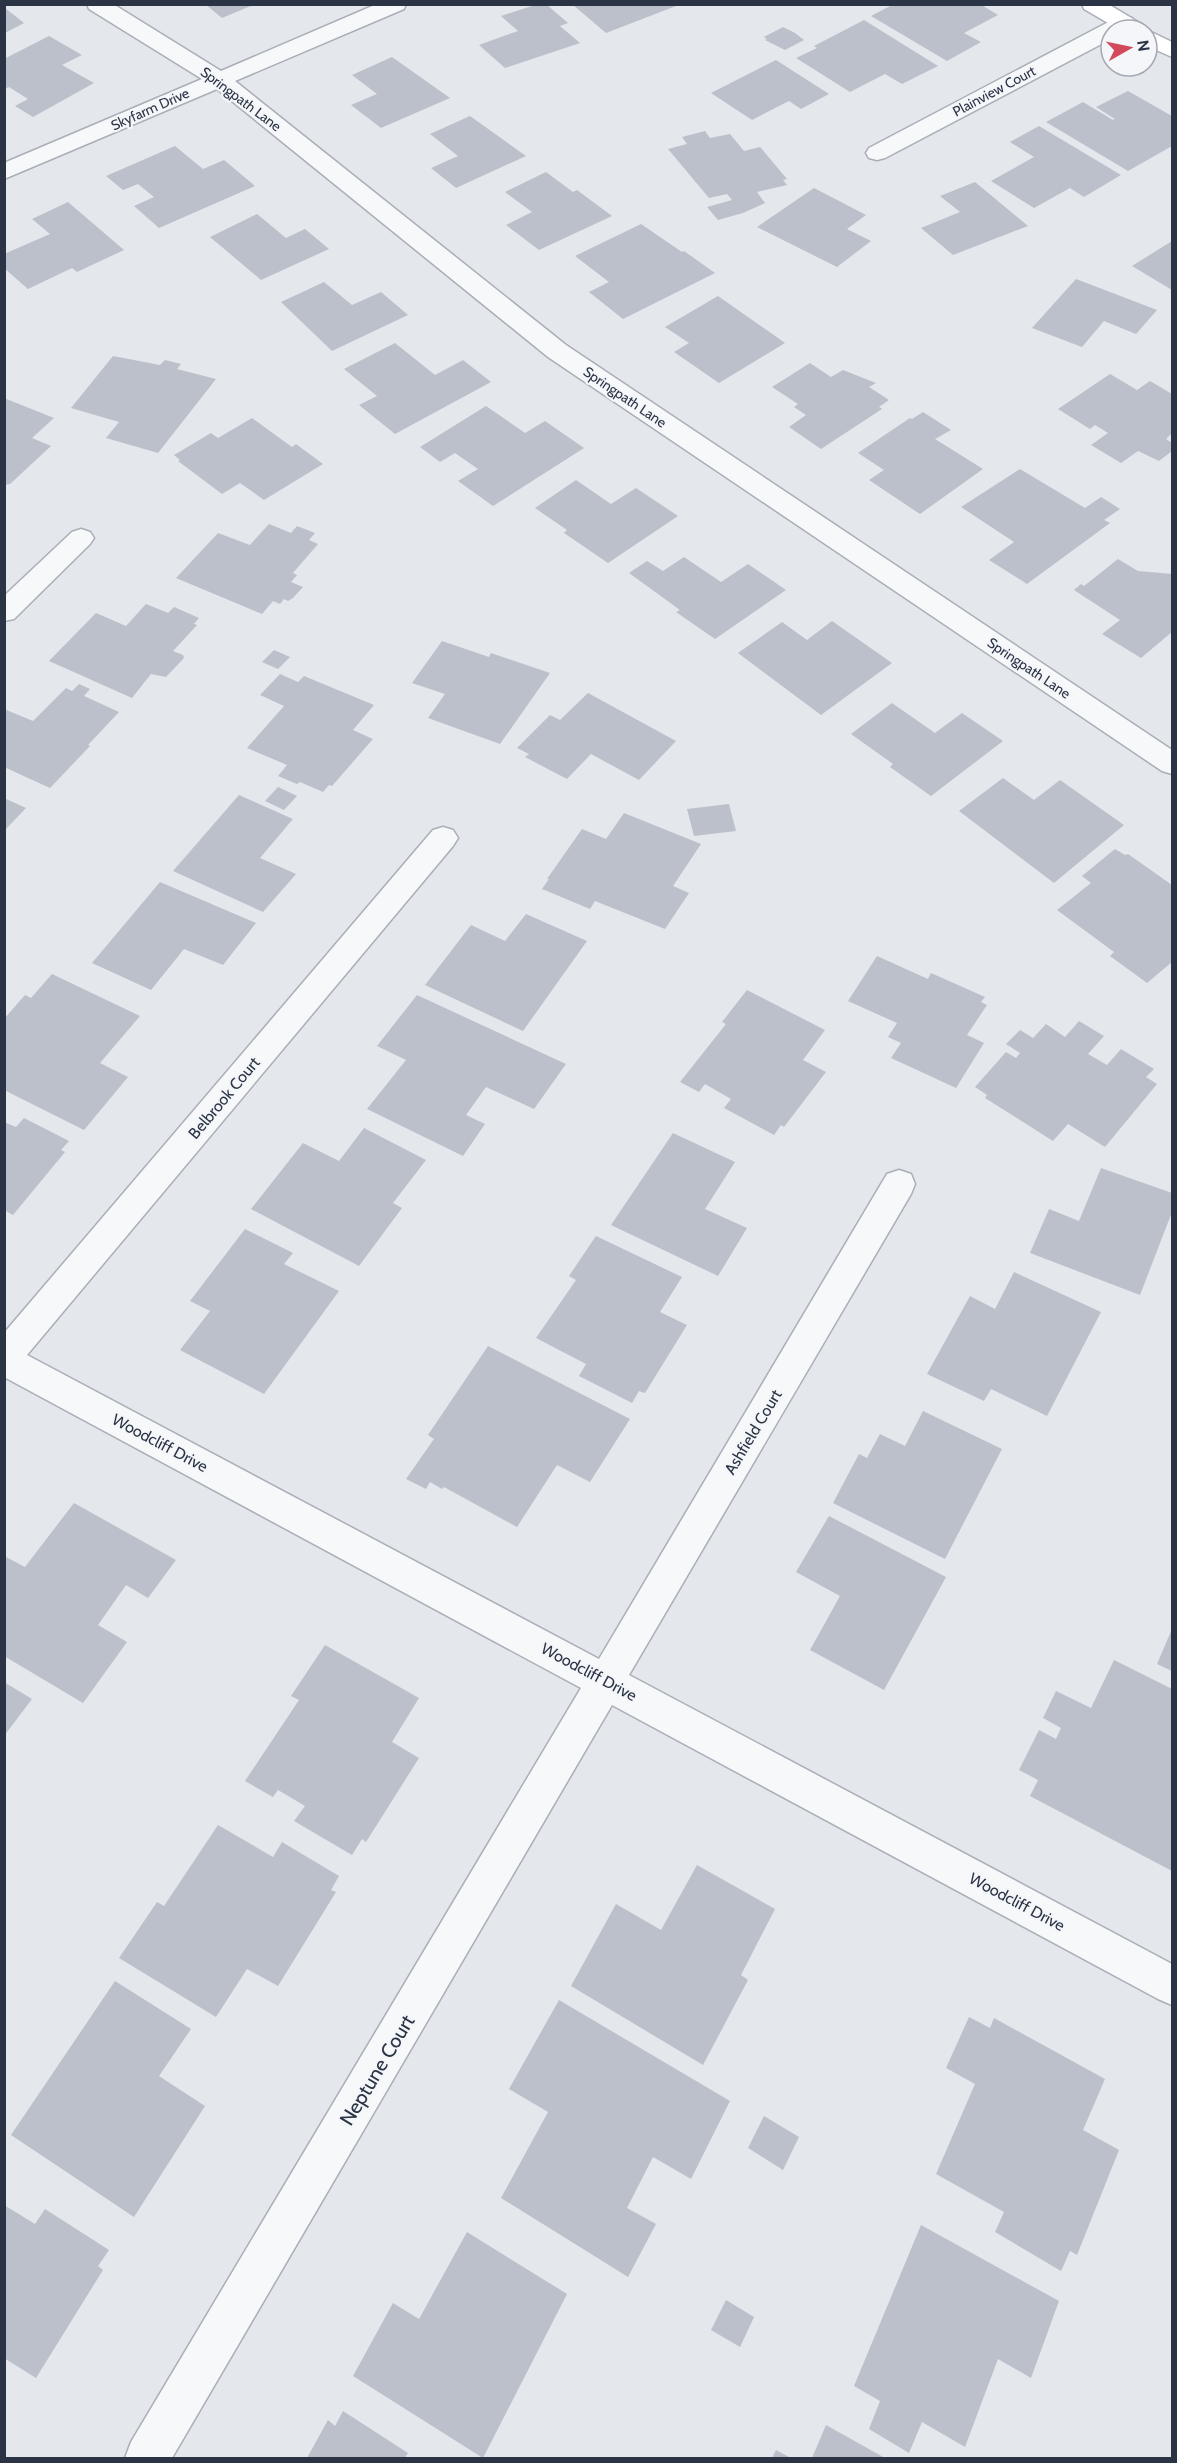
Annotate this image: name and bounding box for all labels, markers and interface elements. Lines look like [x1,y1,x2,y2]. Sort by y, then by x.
north arrow [1099,18,1159,78]
text: N [1133,39,1154,53]
street label: Plainview Court [949,61,1039,120]
street label: Springpath Lane [197,63,285,135]
street label: Skyfarm Drive [108,84,192,134]
street label: Springpath Lane [580,363,670,431]
street label: Springpath Lane [984,634,1074,702]
street label: Belbrook Court [184,1053,264,1143]
street label: Ashfield Court [720,1386,786,1478]
street label: Woodcliff Drive [109,1410,211,1476]
street label: Woodcliff Drive [538,1639,640,1705]
street label: Woodcliff Drive [966,1869,1068,1935]
street label: Neptune Court [335,2010,420,2130]

